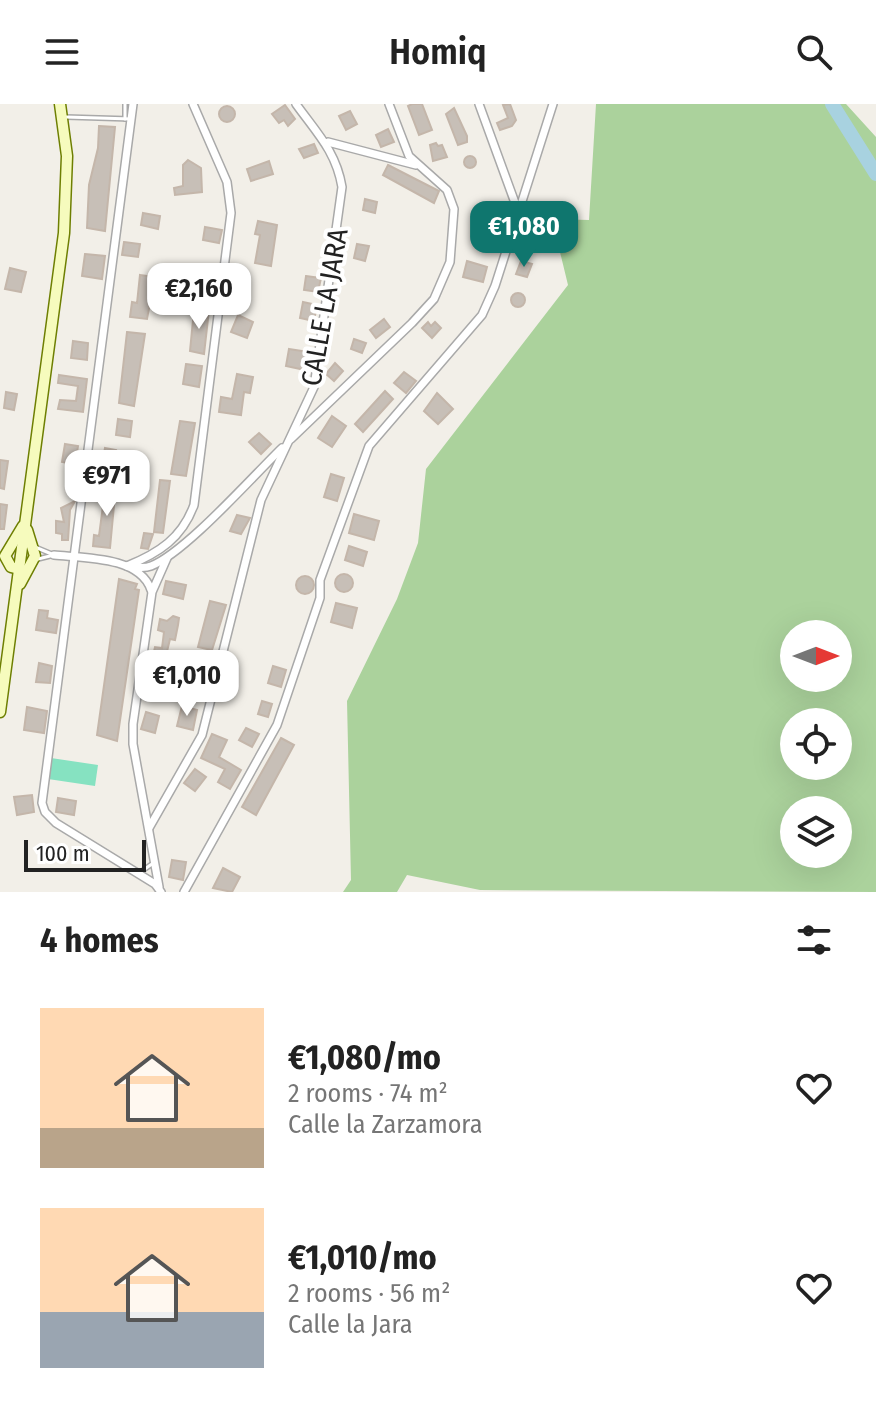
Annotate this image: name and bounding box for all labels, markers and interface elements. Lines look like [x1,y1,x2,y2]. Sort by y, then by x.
icon: menu [40,30,84,74]
text: Homiq [389,30,487,74]
icon: search [792,30,836,74]
pin: €1,080 [459,201,589,269]
text: €1,080 [488,211,560,242]
street label: CALLE LA JARA [294,225,355,389]
pin: €2,160 [134,263,264,331]
text: €2,160 [165,273,233,304]
pin: €971 [60,450,154,518]
text: €971 [83,460,131,491]
north arrow [780,620,852,692]
map controls [780,620,852,868]
pin: €1,010 [122,650,252,718]
text: €1,010 [153,660,221,691]
button: locate [780,708,852,780]
button: layers [780,796,852,868]
scale bar [24,836,146,872]
text: 100 m [36,840,90,867]
icon: filters [792,918,836,962]
text: 4 homes [40,920,159,961]
text: €1,080/mo [288,1037,441,1078]
icon: home [104,1040,200,1136]
icon: heart [792,1066,836,1110]
text: 2 rooms · 74 m² [288,1078,448,1109]
text: Calle la Zarzamora [288,1109,482,1140]
text: €1,010/mo [288,1237,437,1278]
icon: home [104,1240,200,1336]
icon: heart [792,1266,836,1310]
text: 2 rooms · 56 m² [288,1278,450,1309]
text: Calle la Jara [288,1309,412,1340]

